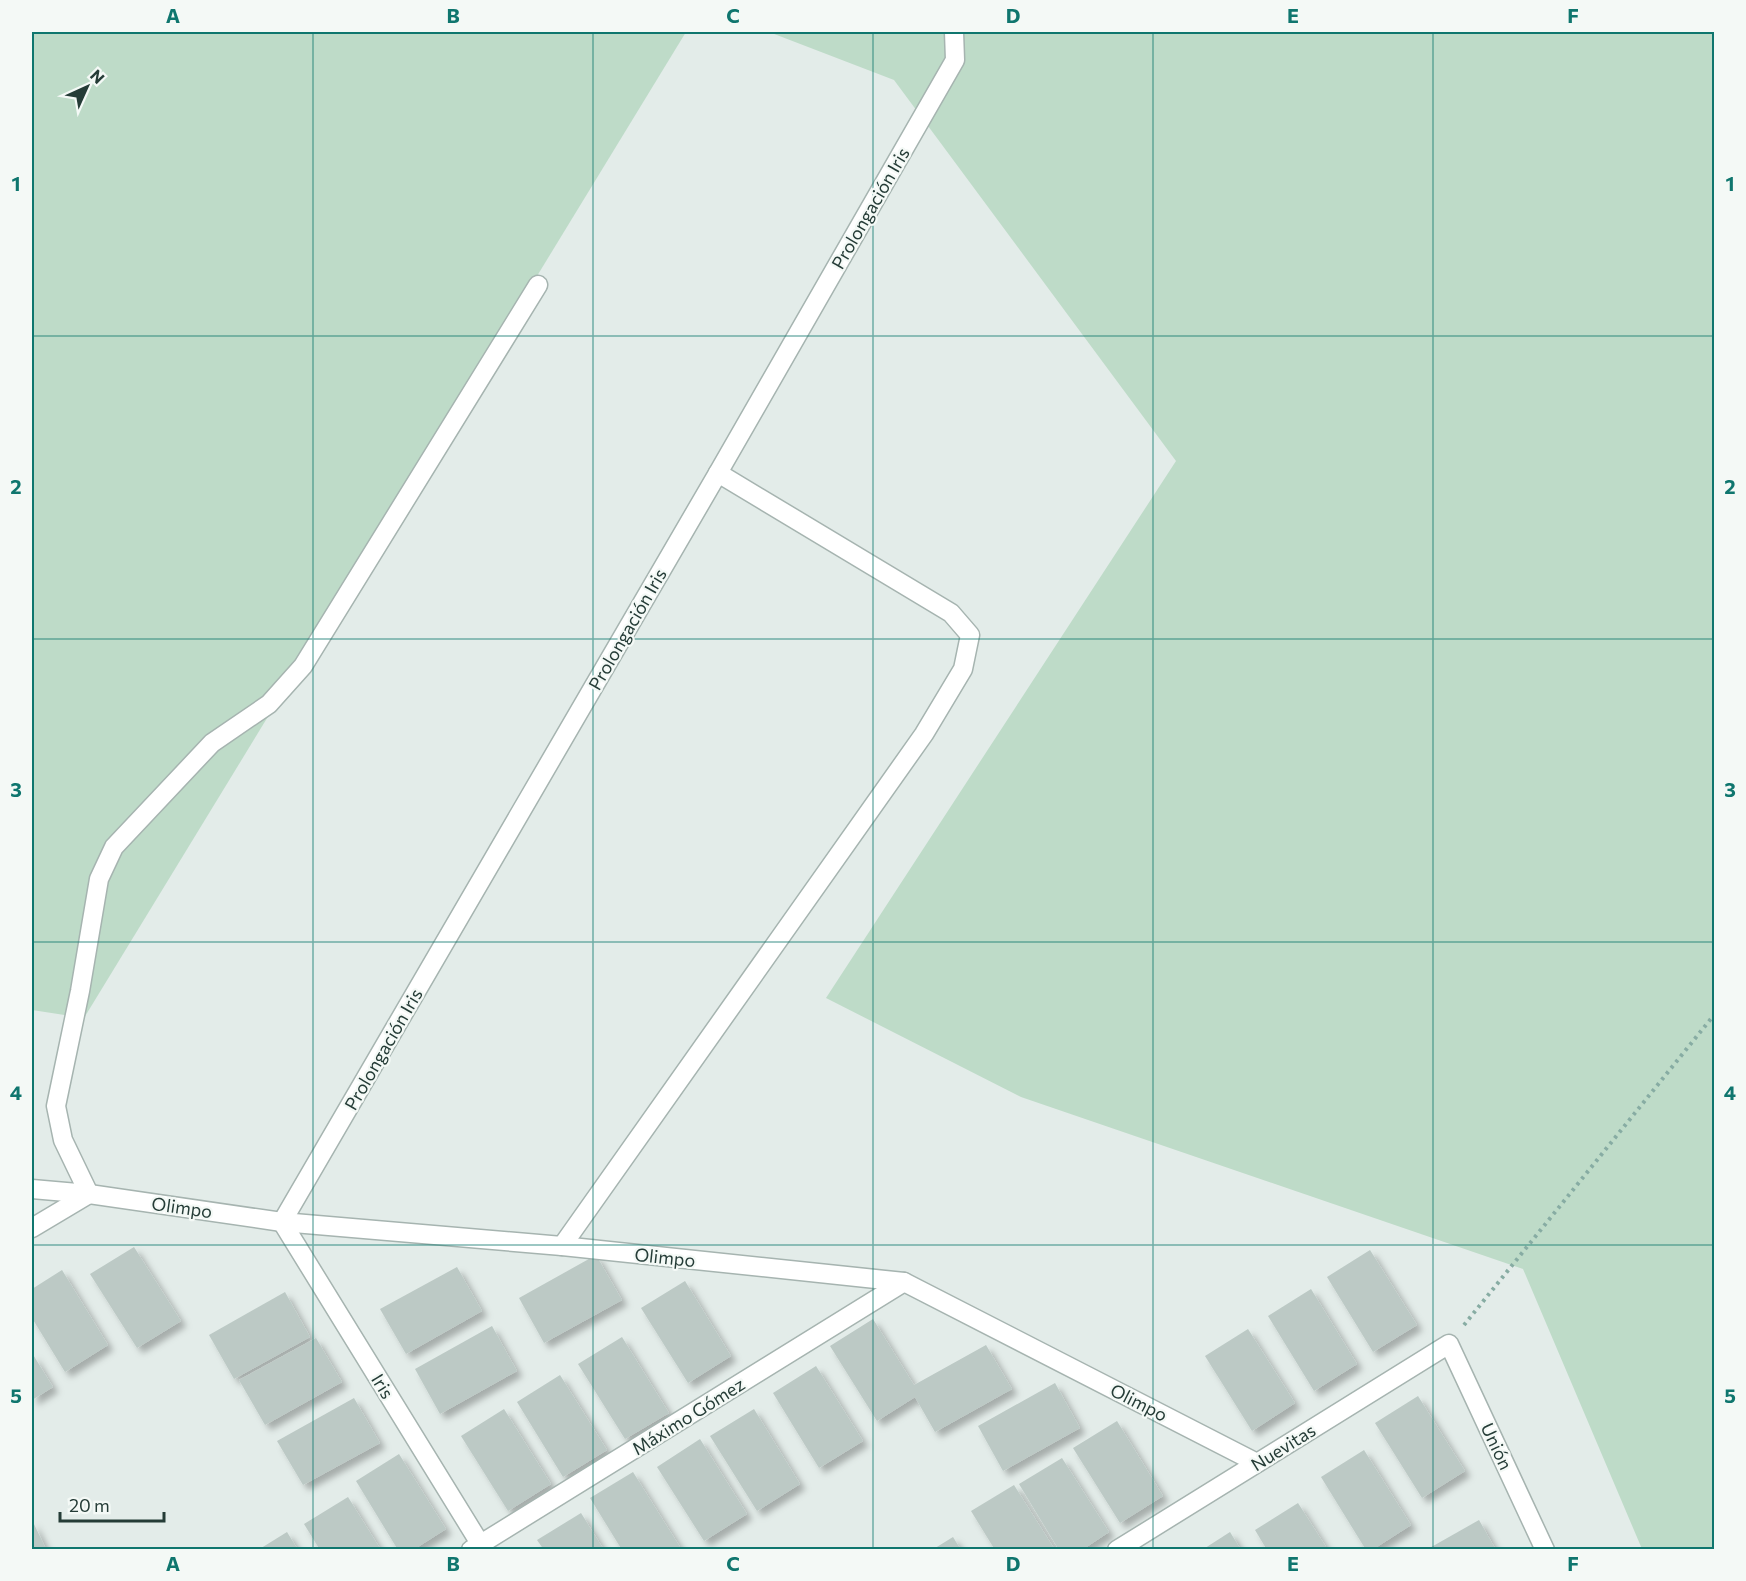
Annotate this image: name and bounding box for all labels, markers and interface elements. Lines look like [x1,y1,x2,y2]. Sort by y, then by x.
text: A [166,3,180,27]
text: B [446,3,460,27]
text: C [726,3,740,27]
text: D [1006,3,1020,27]
text: E [1287,3,1299,27]
text: F [1567,3,1579,27]
north arrow [57,57,117,117]
text: N [87,65,109,87]
street label: Prolongación Iris [826,143,914,273]
text: 1 [11,171,21,195]
text: 1 [1725,171,1735,195]
text: 2 [10,474,22,498]
text: 2 [1724,474,1736,498]
street label: Prolongación Iris [583,564,671,694]
text: 3 [10,777,22,801]
text: 3 [1724,777,1736,801]
street label: Prolongación Iris [339,984,427,1114]
text: 4 [10,1080,22,1104]
text: 4 [1724,1080,1736,1104]
street label: Olimpo [150,1192,214,1222]
street label: Olimpo [634,1243,696,1271]
street label: Iris [367,1370,399,1402]
street label: Máximo Gómez [628,1373,748,1459]
street label: Olimpo [1107,1378,1171,1426]
text: 5 [10,1383,22,1407]
text: 5 [1724,1383,1736,1407]
street label: Nuevitas [1247,1419,1319,1475]
street label: Unión [1477,1419,1517,1473]
scale bar [60,1485,164,1523]
text: 20 m [69,1494,110,1516]
text: A [166,1551,180,1575]
text: B [446,1551,460,1575]
text: C [726,1551,740,1575]
text: D [1006,1551,1020,1575]
text: E [1287,1551,1299,1575]
text: F [1567,1551,1579,1575]

